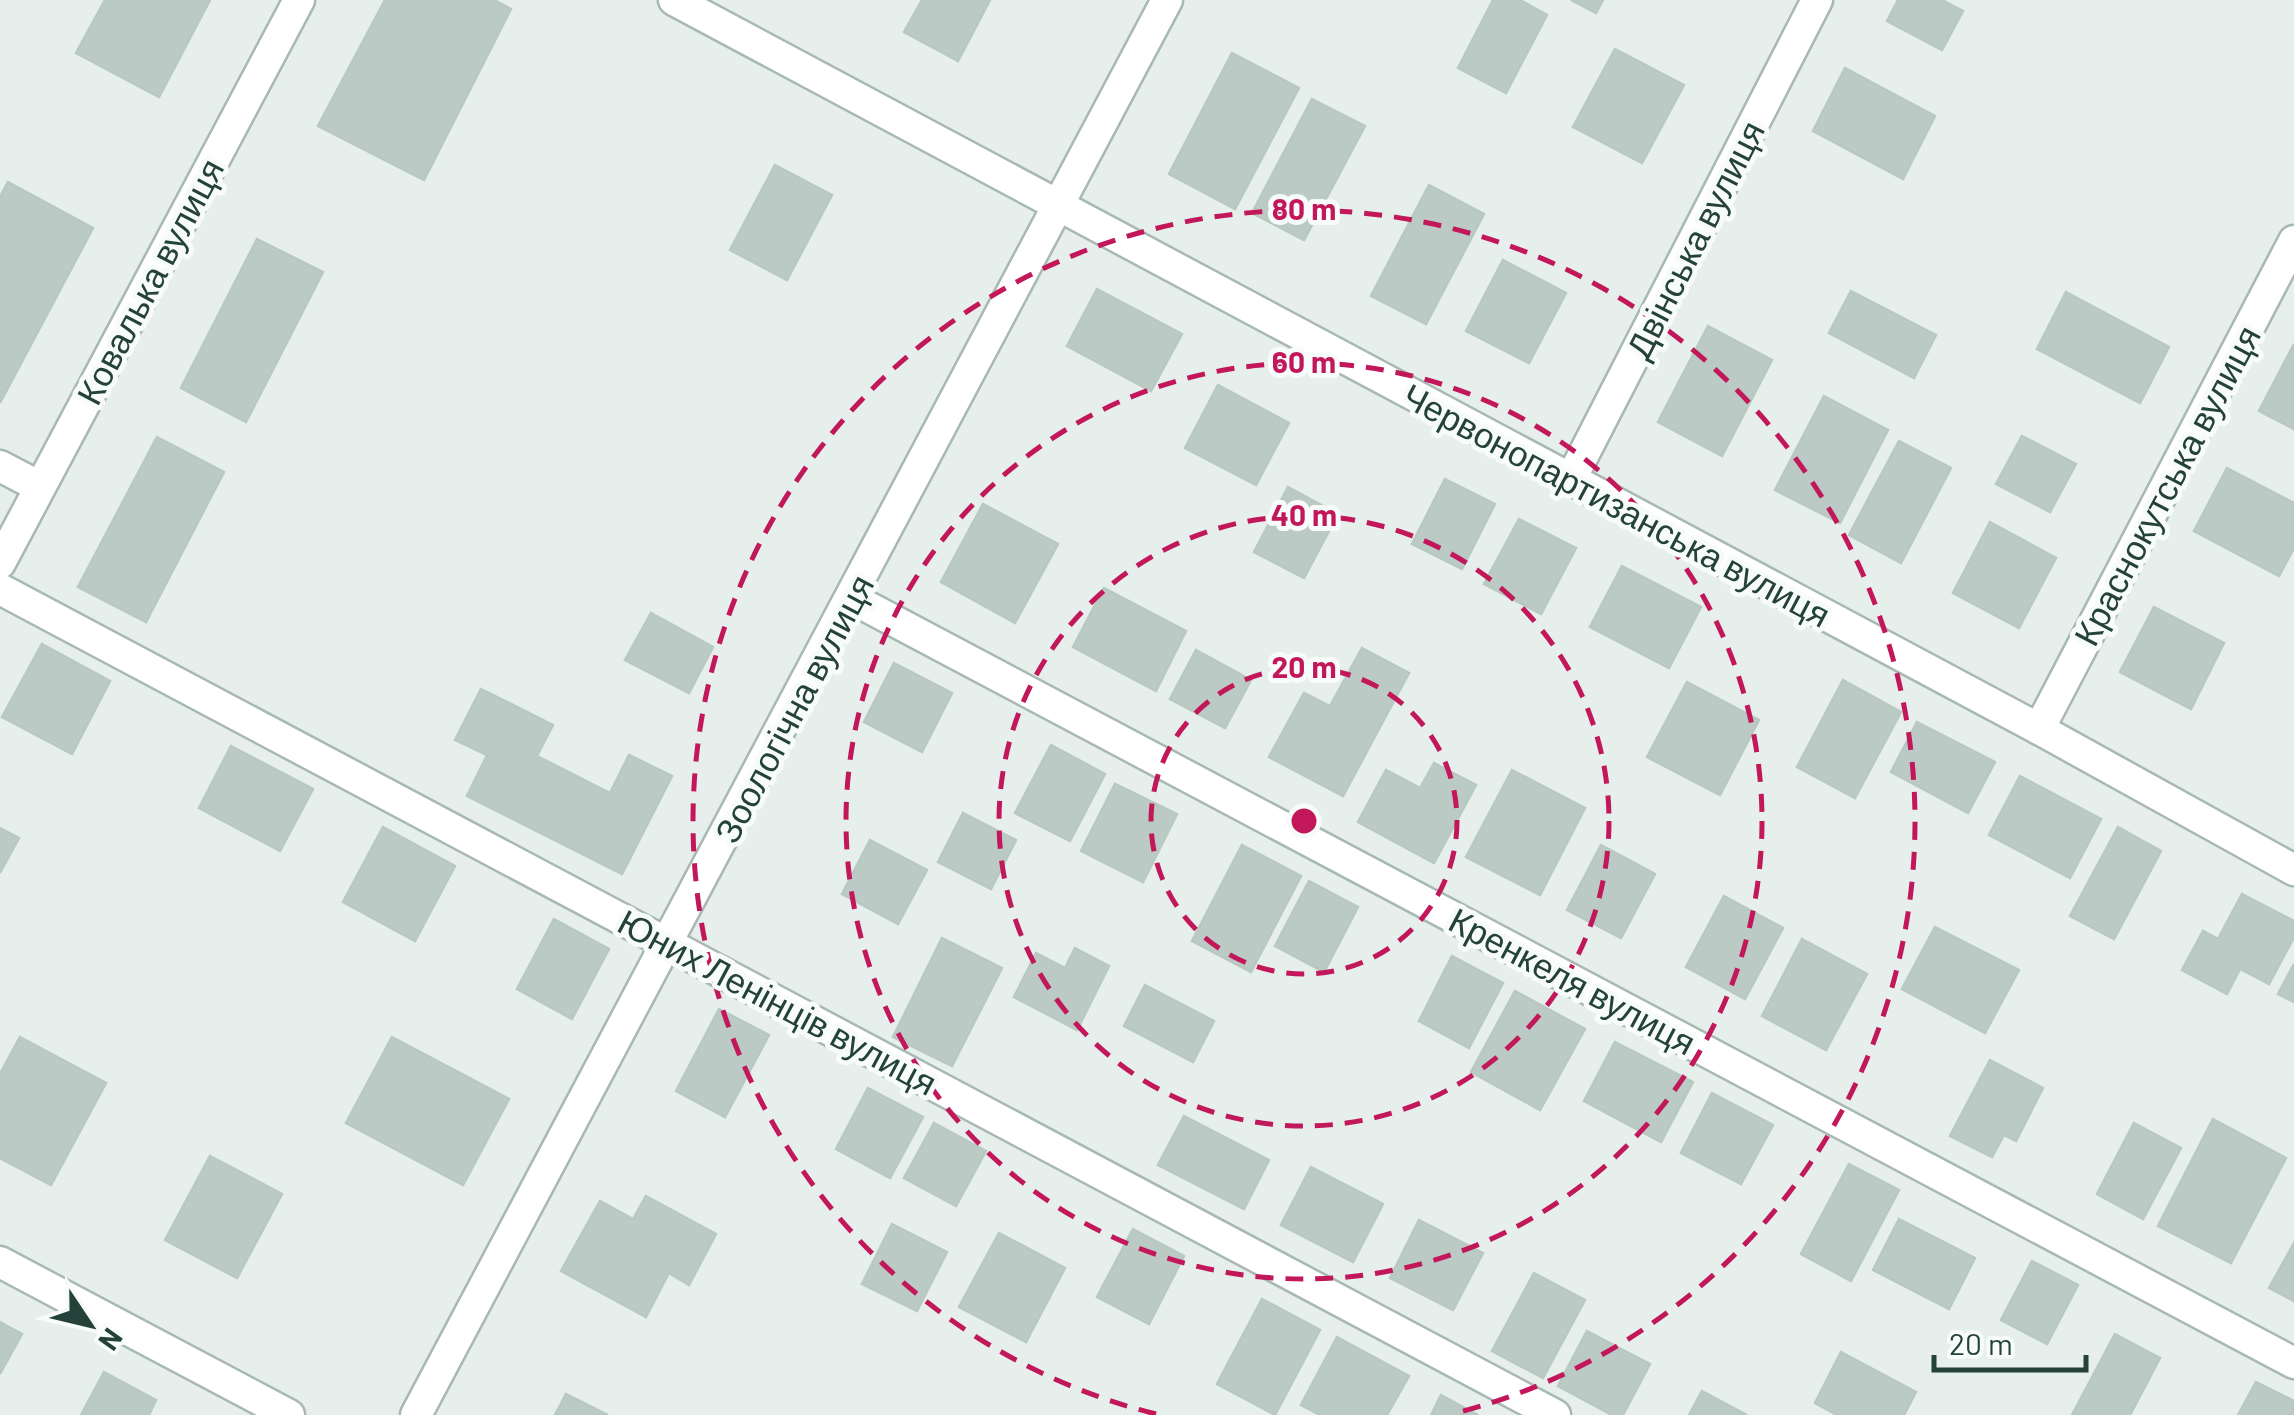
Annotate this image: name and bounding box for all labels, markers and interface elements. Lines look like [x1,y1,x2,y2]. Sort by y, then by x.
street label: Двінська вулиця [1616,113,1772,365]
street label: Ковалька вулиця [67,151,231,411]
text: 80 m [1272,190,1336,226]
street label: Краснокутська вулиця [2064,318,2268,652]
text: 60 m [1272,343,1336,379]
street label: Червонопартизанська вулиця [1396,373,1838,635]
text: 40 m [1271,496,1337,532]
street label: Зоологічна вулиця [705,567,881,849]
text: 20 m [1272,648,1336,684]
centre of rings [1286,803,1322,839]
street label: Кренкеля вулиця [1443,897,1703,1063]
street label: Юних Ленінців вулиця [612,899,944,1103]
north arrow [40,1275,140,1375]
scale bar [1934,1310,2086,1372]
text: N [92,1323,131,1357]
text: 20 m [1949,1325,2013,1361]

